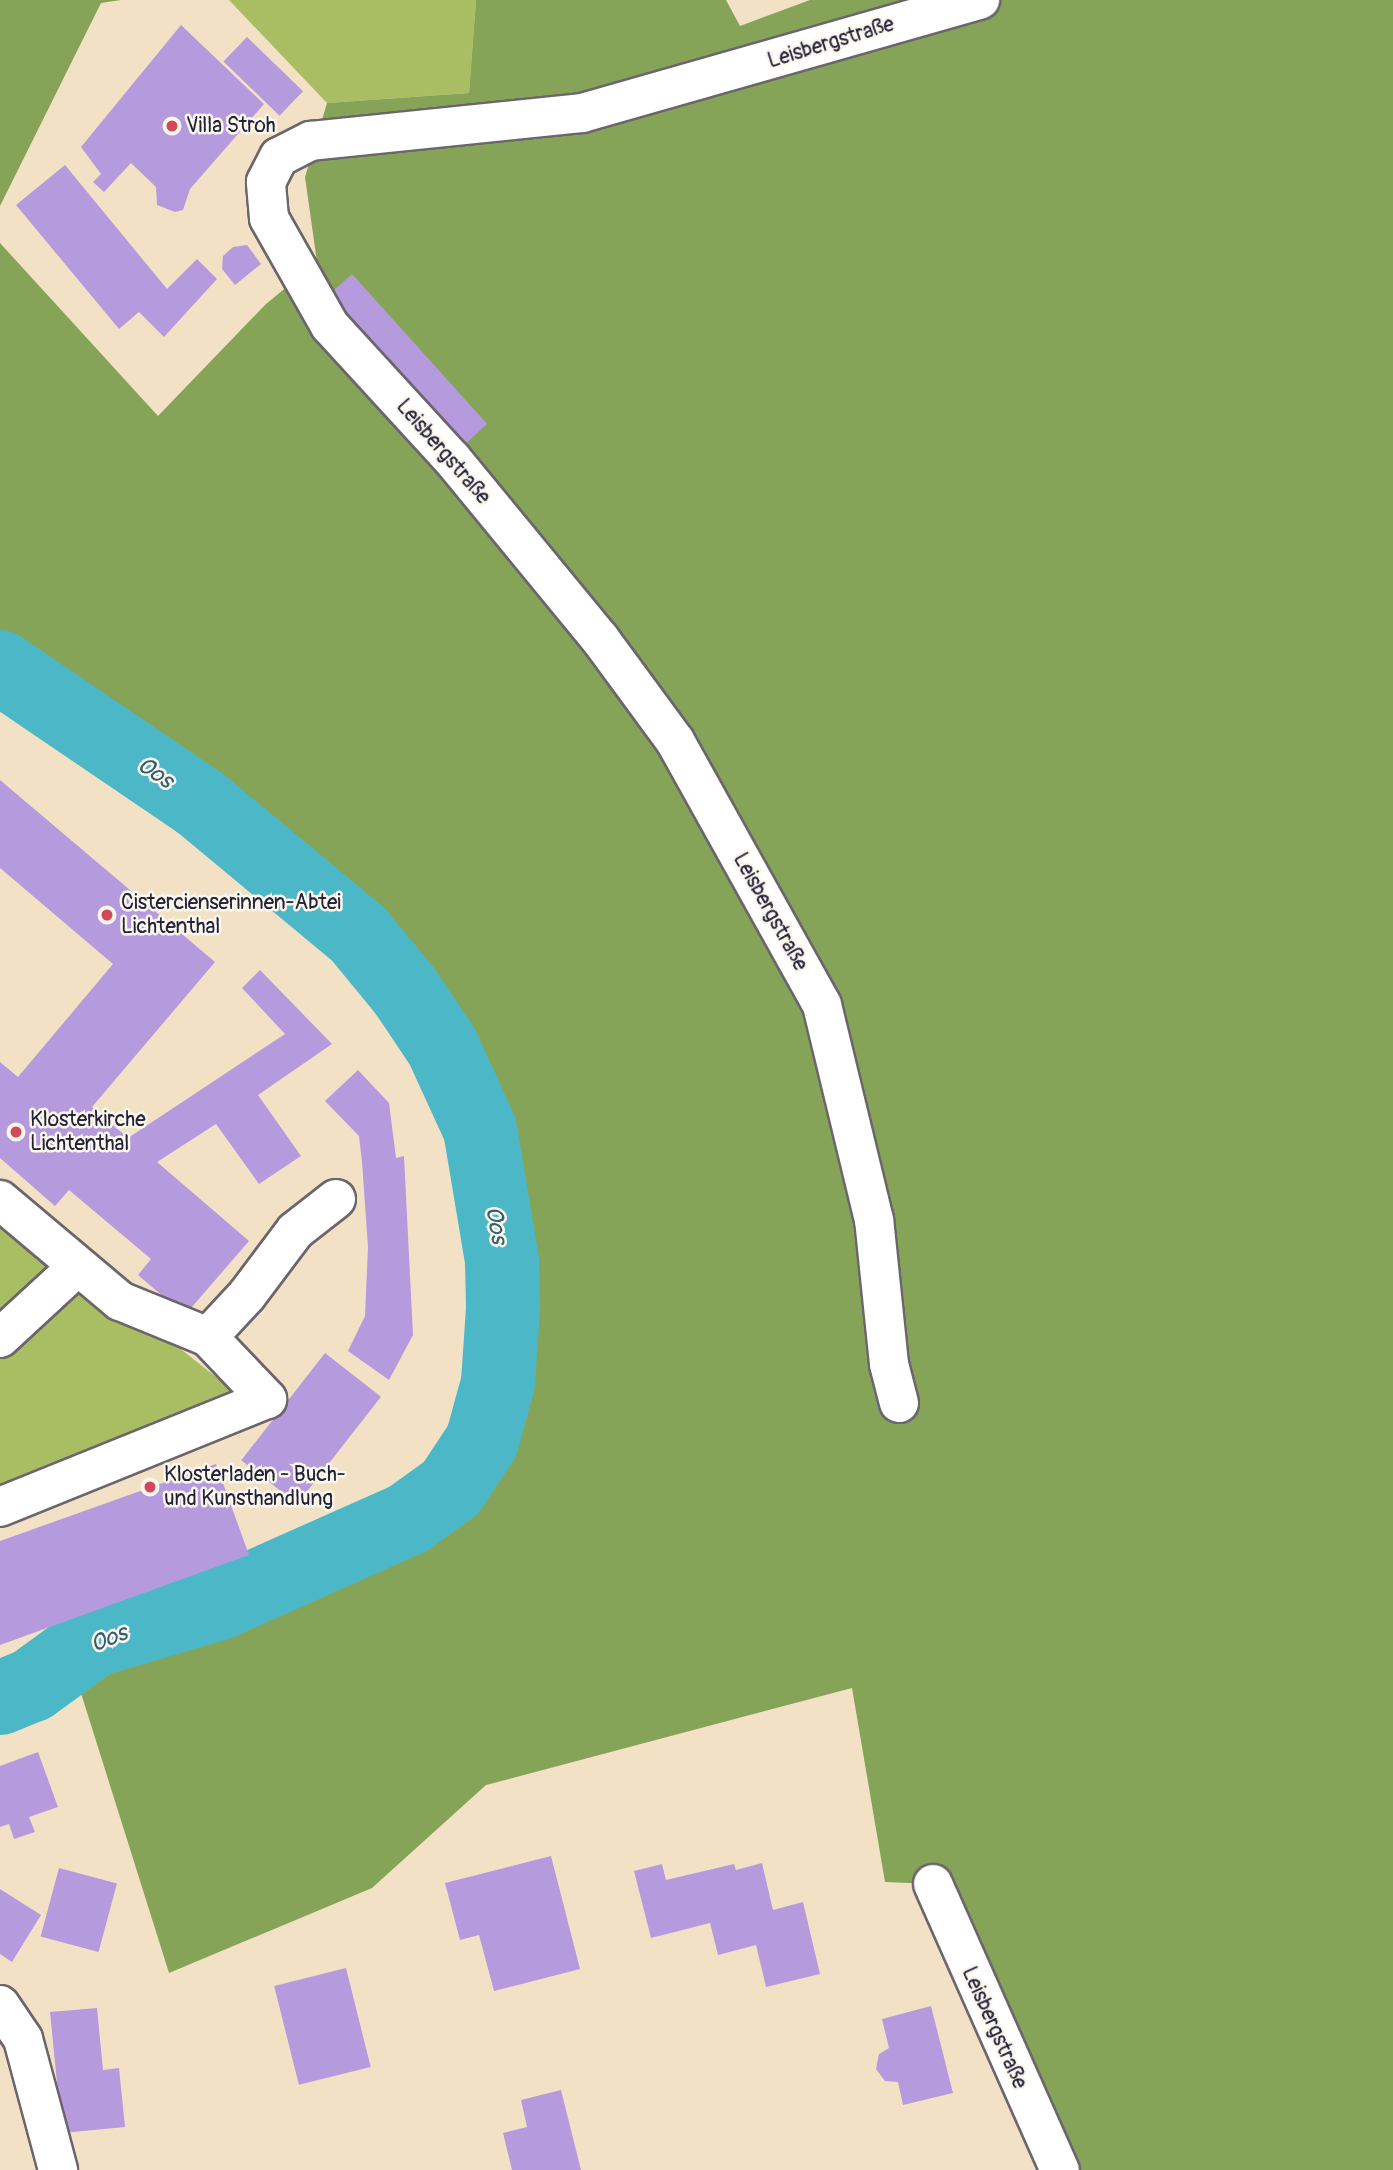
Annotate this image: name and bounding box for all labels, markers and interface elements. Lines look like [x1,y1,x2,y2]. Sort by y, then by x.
street label: Leisbergstraße [765,12,897,74]
place label: Villa Stroh [186,113,276,139]
marker: Villa Stroh [164,118,180,134]
street label: Leisbergstraße [391,394,495,510]
water label: Oos [132,751,178,795]
street label: Leisbergstraße [727,849,813,975]
place label: Cistercienserinnen-Abtei Lichtenthal [121,890,341,940]
marker: Cistercienserinnen-Abtei Lichtenthal [99,907,115,923]
place label: Klosterkirche Lichtenthal [30,1107,145,1157]
marker: Klosterkirche Lichtenthal [8,1124,24,1140]
water label: Oos [479,1204,513,1246]
place label: Klosterladen - Buch- und Kunsthandlung [164,1462,346,1512]
marker: Klosterladen - Buch- und Kunsthandlung [142,1479,158,1495]
water label: Oos [87,1619,131,1659]
street label: Leisbergstraße [956,1963,1032,2093]

